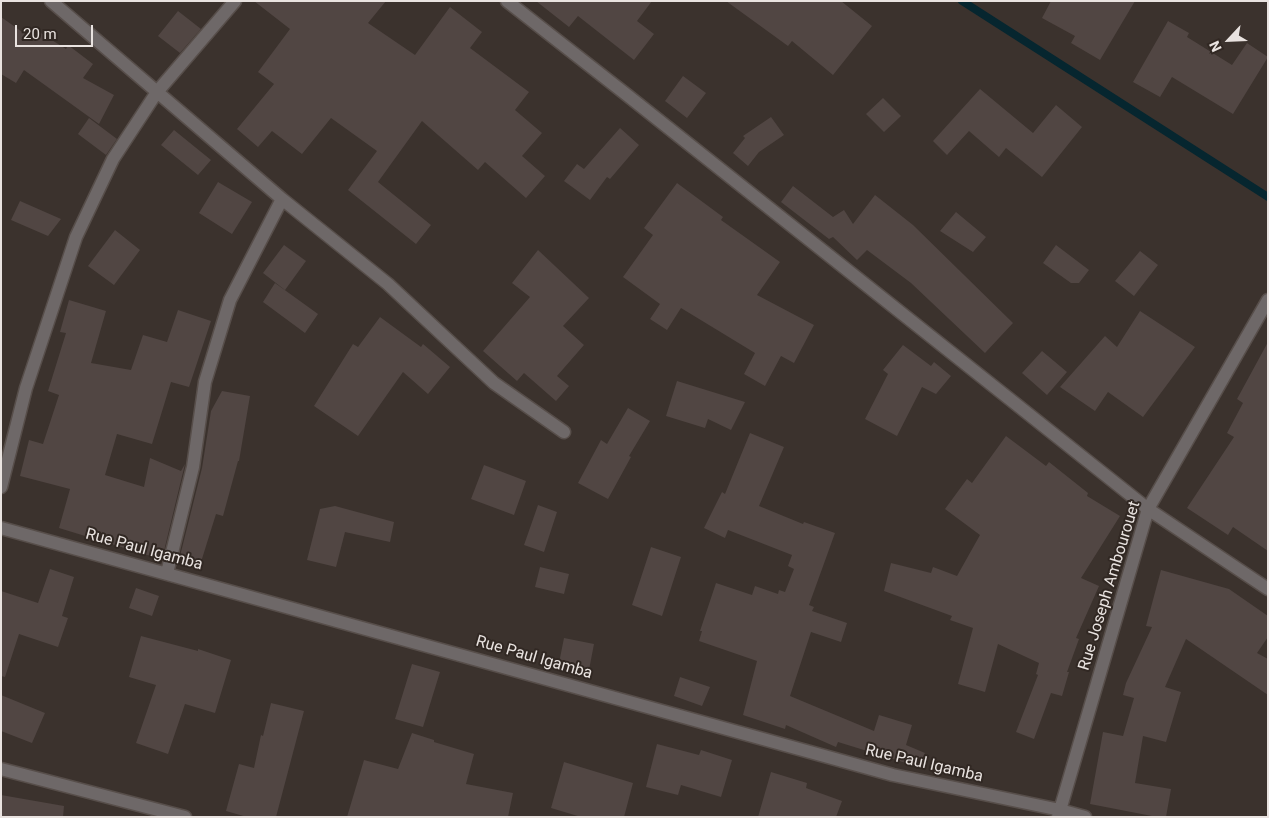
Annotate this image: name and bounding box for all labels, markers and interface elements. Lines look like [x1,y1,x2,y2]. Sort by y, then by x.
scale bar [18,15,95,47]
north arrow [1204,15,1254,65]
text: 20 m [23,25,57,43]
text: N [1206,38,1225,54]
street label: Rue Joseph Ambourouet [1075,499,1145,673]
street label: Rue Paul Igamba [83,525,205,575]
street label: Rue Paul Igamba [474,632,594,684]
street label: Rue Paul Igamba [863,741,985,787]

